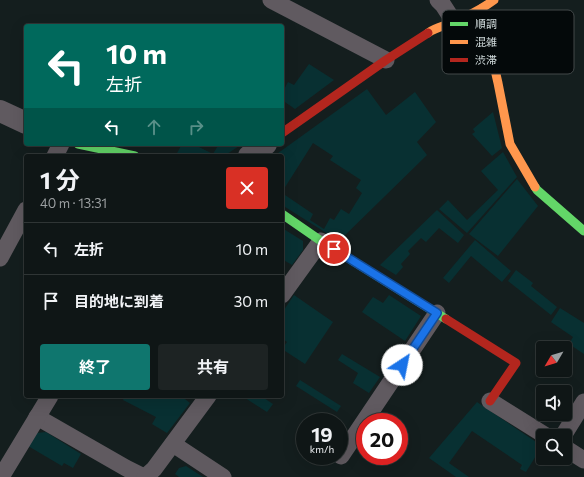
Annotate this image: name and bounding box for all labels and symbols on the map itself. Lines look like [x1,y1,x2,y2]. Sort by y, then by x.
legend [442,10,574,74]
text: 順調 [475,17,497,30]
text: 混雑 [475,35,497,48]
text: 渋滞 [475,53,497,66]
pin [317,232,351,266]
north arrow [536,341,572,377]
position arrow [381,344,423,386]
speed limit sign: 20 [356,413,408,465]

